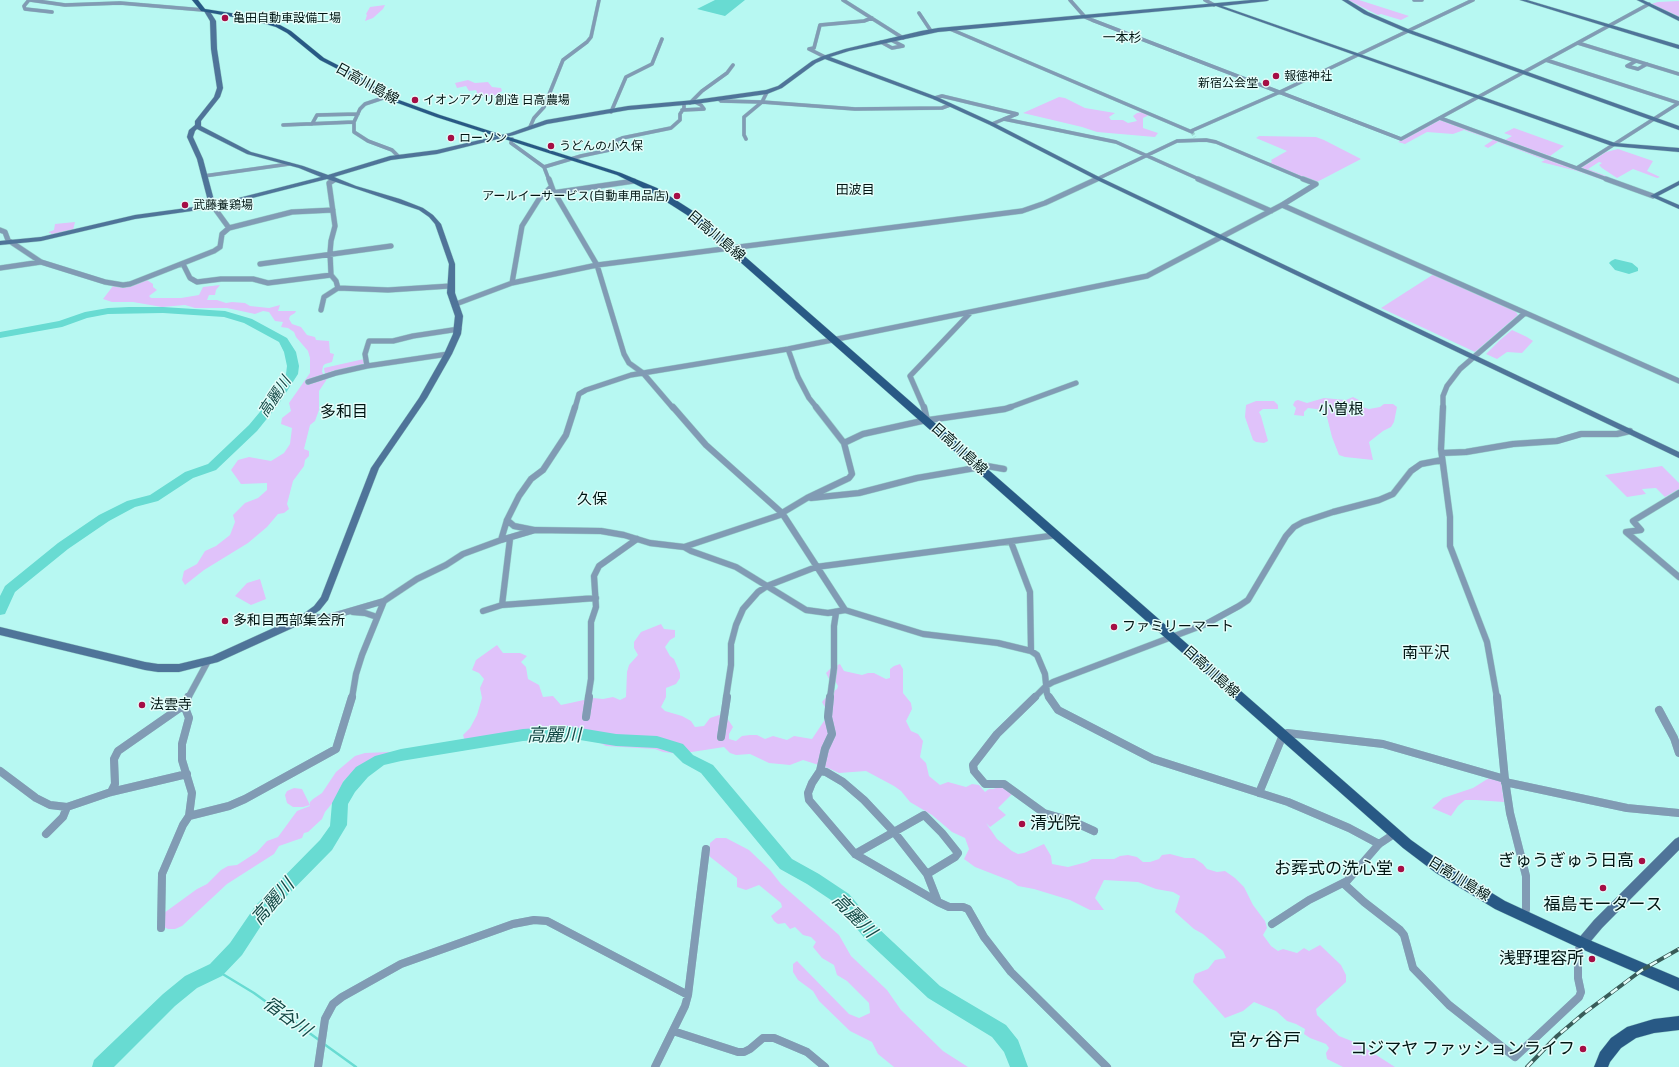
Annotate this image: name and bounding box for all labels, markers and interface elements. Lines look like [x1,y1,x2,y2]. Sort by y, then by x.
place label: 亀田自動車設備工場 [233,11,341,25]
marker: 亀田自動車設備工場 [220,13,230,23]
district label: 一本杉 [1103,30,1141,46]
street label: 日高川島線 [332,60,402,108]
place label: 報徳神社 [1284,69,1332,83]
marker: 報徳神社 [1271,71,1281,81]
place label: 新宿公会堂 [1198,76,1258,90]
marker: 新宿公会堂 [1261,78,1271,88]
place label: イオンアグリ創造 日高農場 [423,93,570,107]
marker: イオンアグリ創造 日高農場 [410,95,420,105]
place label: ローソン [459,131,507,145]
marker: ローソン [446,133,456,143]
place label: うどんの小久保 [559,139,643,153]
marker: うどんの小久保 [546,141,556,151]
district label: 田波目 [836,182,874,198]
place label: アールイーサービス(自動車用品店) [482,189,669,203]
marker: アールイーサービス(自動車用品店) [672,191,682,201]
place label: 武藤養鶏場 [193,198,253,212]
marker: 武藤養鶏場 [180,200,190,210]
street label: 日高川島線 [684,207,748,265]
water label: 高麗川 [255,373,295,421]
district label: 小曽根 [1319,401,1363,419]
district label: 多和目 [320,402,368,422]
street label: 日高川島線 [927,419,991,479]
district label: 久保 [577,491,607,509]
place label: 多和目西部集会所 [233,613,345,629]
marker: 多和目西部集会所 [220,616,230,626]
place label: ファミリーマート [1122,619,1234,635]
marker: ファミリーマート [1109,622,1119,632]
street label: 日高川島線 [1179,642,1243,702]
district label: 南平沢 [1402,643,1450,663]
place label: 法雲寺 [150,697,192,713]
marker: 法雲寺 [137,700,147,710]
water label: 高麗川 [527,725,581,747]
place label: 清光院 [1030,814,1081,834]
marker: 清光院 [1017,819,1027,829]
place label: ぎゅうぎゅう日高 [1498,851,1634,871]
street label: 日高川島線 [1425,853,1493,905]
marker: ぎゅうぎゅう日高 [1637,856,1647,866]
place label: お葬式の洗心堂 [1274,859,1393,879]
marker: お葬式の洗心堂 [1396,864,1406,874]
water label: 高麗川 [247,875,299,929]
marker: 福島モータース [1598,883,1608,893]
water label: 高麗川 [827,889,881,943]
place label: 福島モータース [1544,895,1662,915]
place label: 浅野理容所 [1499,949,1584,969]
marker: 浅野理容所 [1587,954,1597,964]
water label: 宿谷川 [259,992,315,1042]
district label: 宮ヶ谷戸 [1229,1030,1301,1052]
place label: コジマヤ ファッションライフ [1350,1039,1575,1059]
marker: コジマヤ ファッションライフ [1578,1044,1588,1054]

